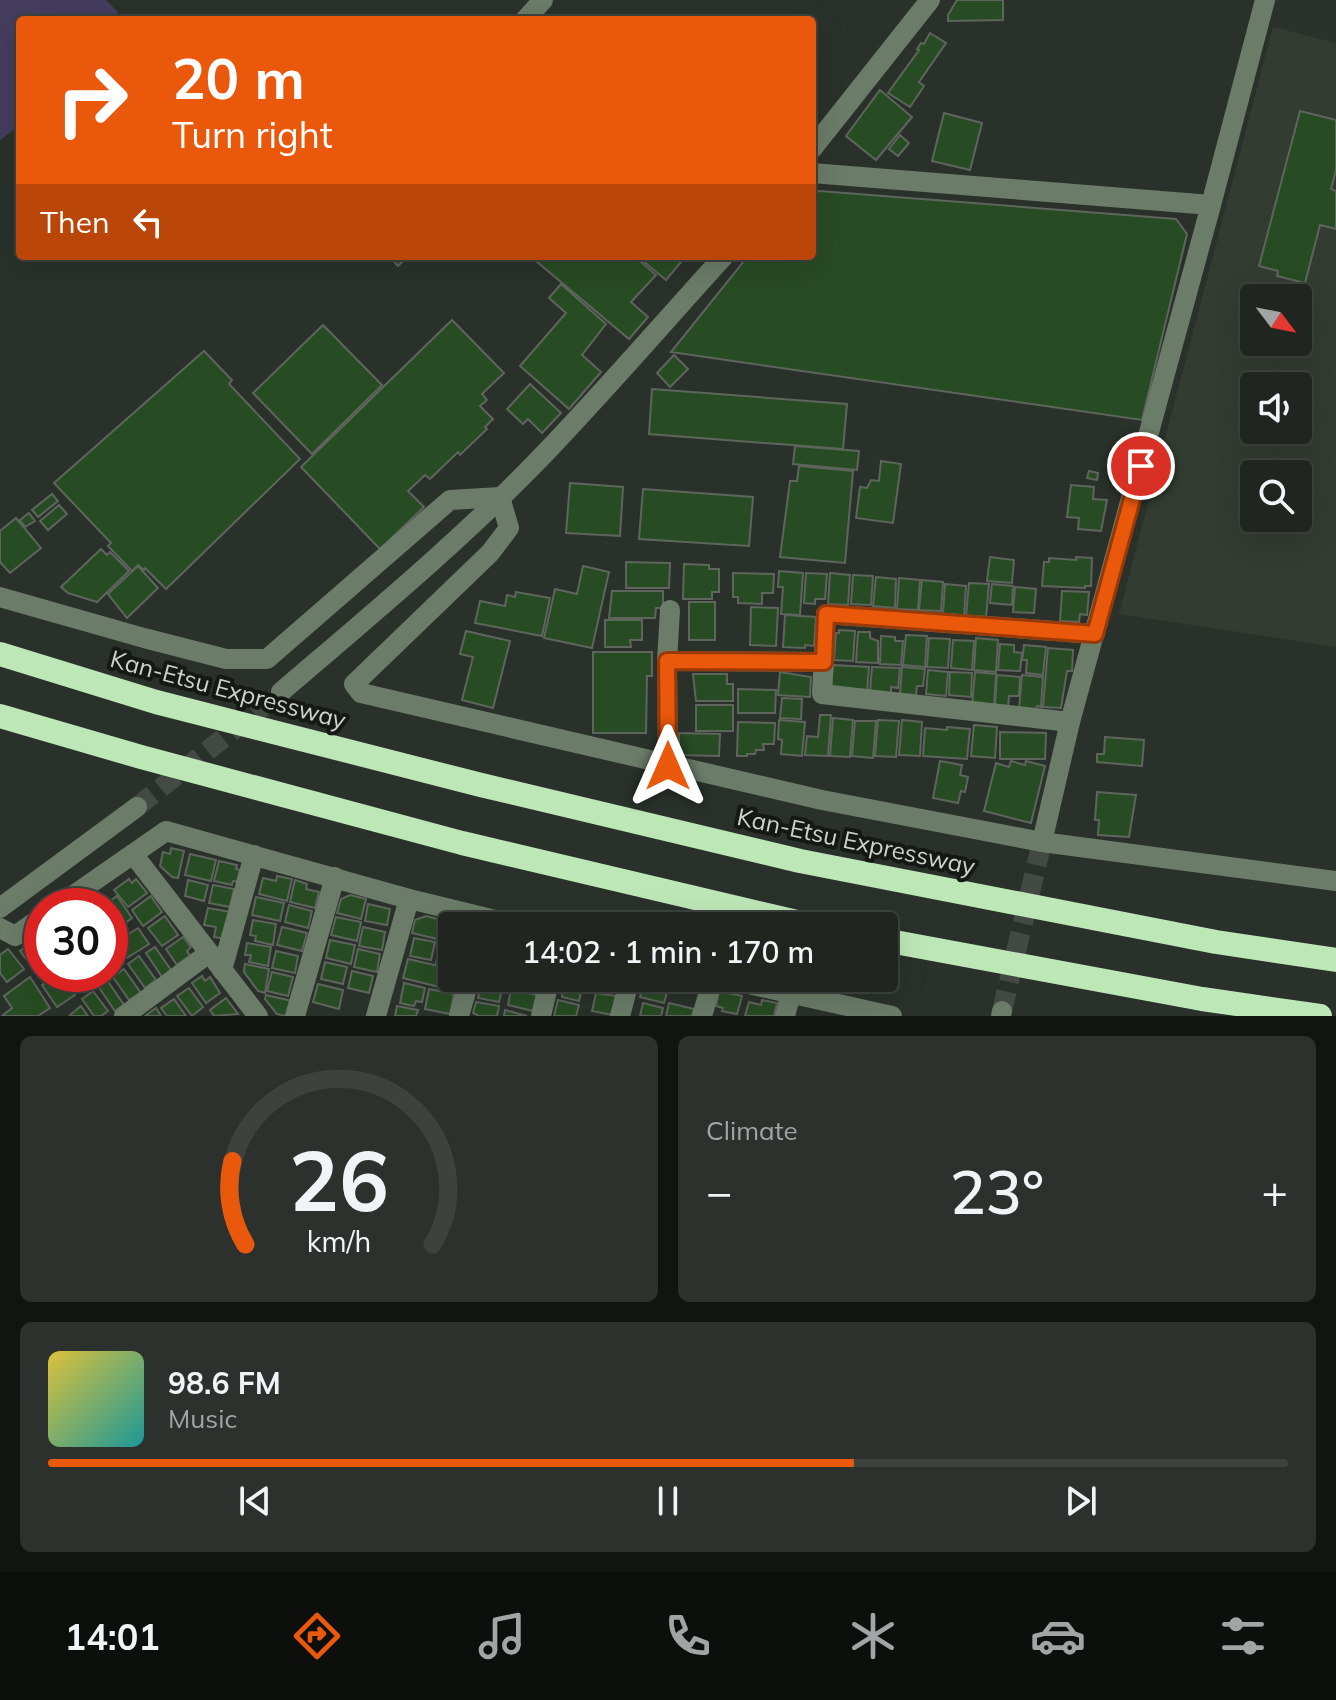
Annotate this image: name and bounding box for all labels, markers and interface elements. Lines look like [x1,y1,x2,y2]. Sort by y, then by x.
text: 20 m [172,43,305,113]
icon: right [40,48,144,152]
text: Turn right [172,112,333,157]
icon: left [126,200,170,244]
text: Then [40,203,110,241]
north arrow [1240,284,1312,356]
map controls [1240,284,1312,532]
button: sound [1240,372,1312,444]
pin [1107,432,1175,500]
icon: arrive [1119,444,1163,488]
button: search [1240,460,1312,532]
street label: Kan-Etsu Expressway [107,643,350,735]
position arrow [626,724,710,808]
street label: Kan-Etsu Expressway [734,801,978,881]
speed limit sign: 30 [24,888,128,992]
text: 14:02 · 1 min · 170 m [522,933,814,971]
text: Climate [706,1114,798,1147]
text: 26 [289,1127,389,1232]
text: 23° [950,1154,1044,1229]
text: − [706,1164,732,1219]
text: + [1262,1164,1288,1219]
text: km/h [307,1223,371,1259]
text: 98.6 FM [168,1364,281,1402]
text: Music [168,1402,237,1435]
icon: previous [233,1479,277,1523]
icon: pause [646,1479,690,1523]
icon: next [1059,1479,1103,1523]
icon: directions [289,1608,345,1664]
icon: music [474,1608,530,1664]
icon: phone [660,1608,716,1664]
icon: climate [845,1608,901,1664]
icon: car [1030,1608,1086,1664]
icon: filters [1215,1608,1271,1664]
text: 14:01 [65,1614,160,1659]

